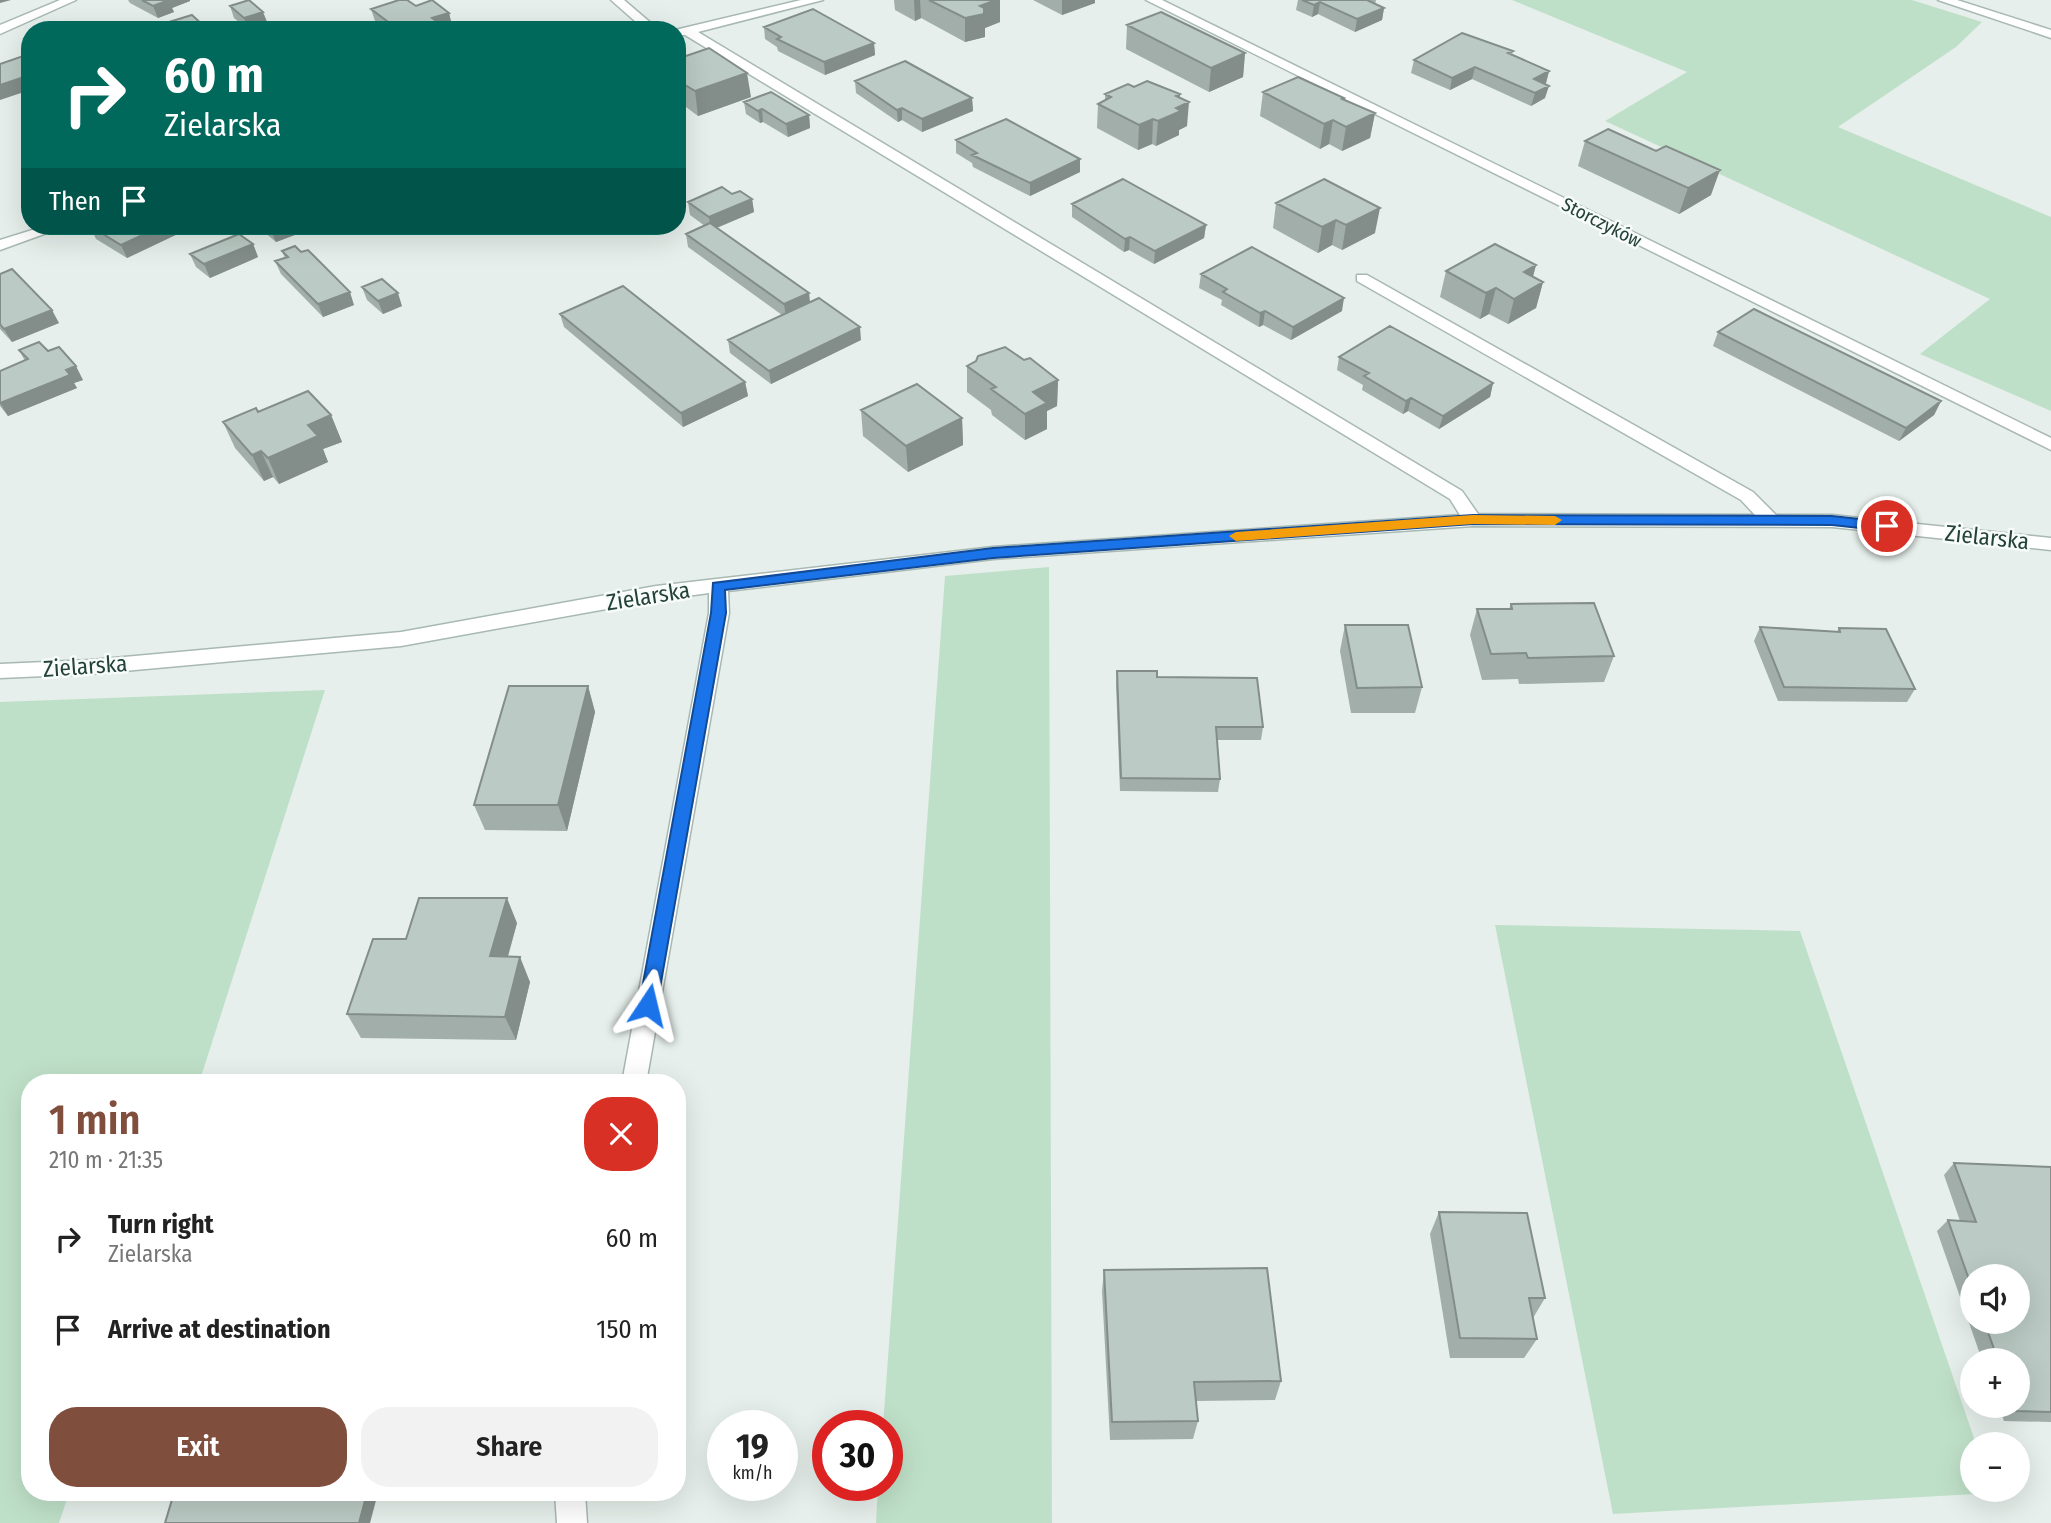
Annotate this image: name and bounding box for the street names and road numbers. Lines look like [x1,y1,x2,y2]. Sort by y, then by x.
street label: Storczyków [1558,193,1646,253]
street label: Zielarska [1944,519,2030,555]
street label: Zielarska [604,576,692,616]
street label: Zielarska [42,649,128,683]

